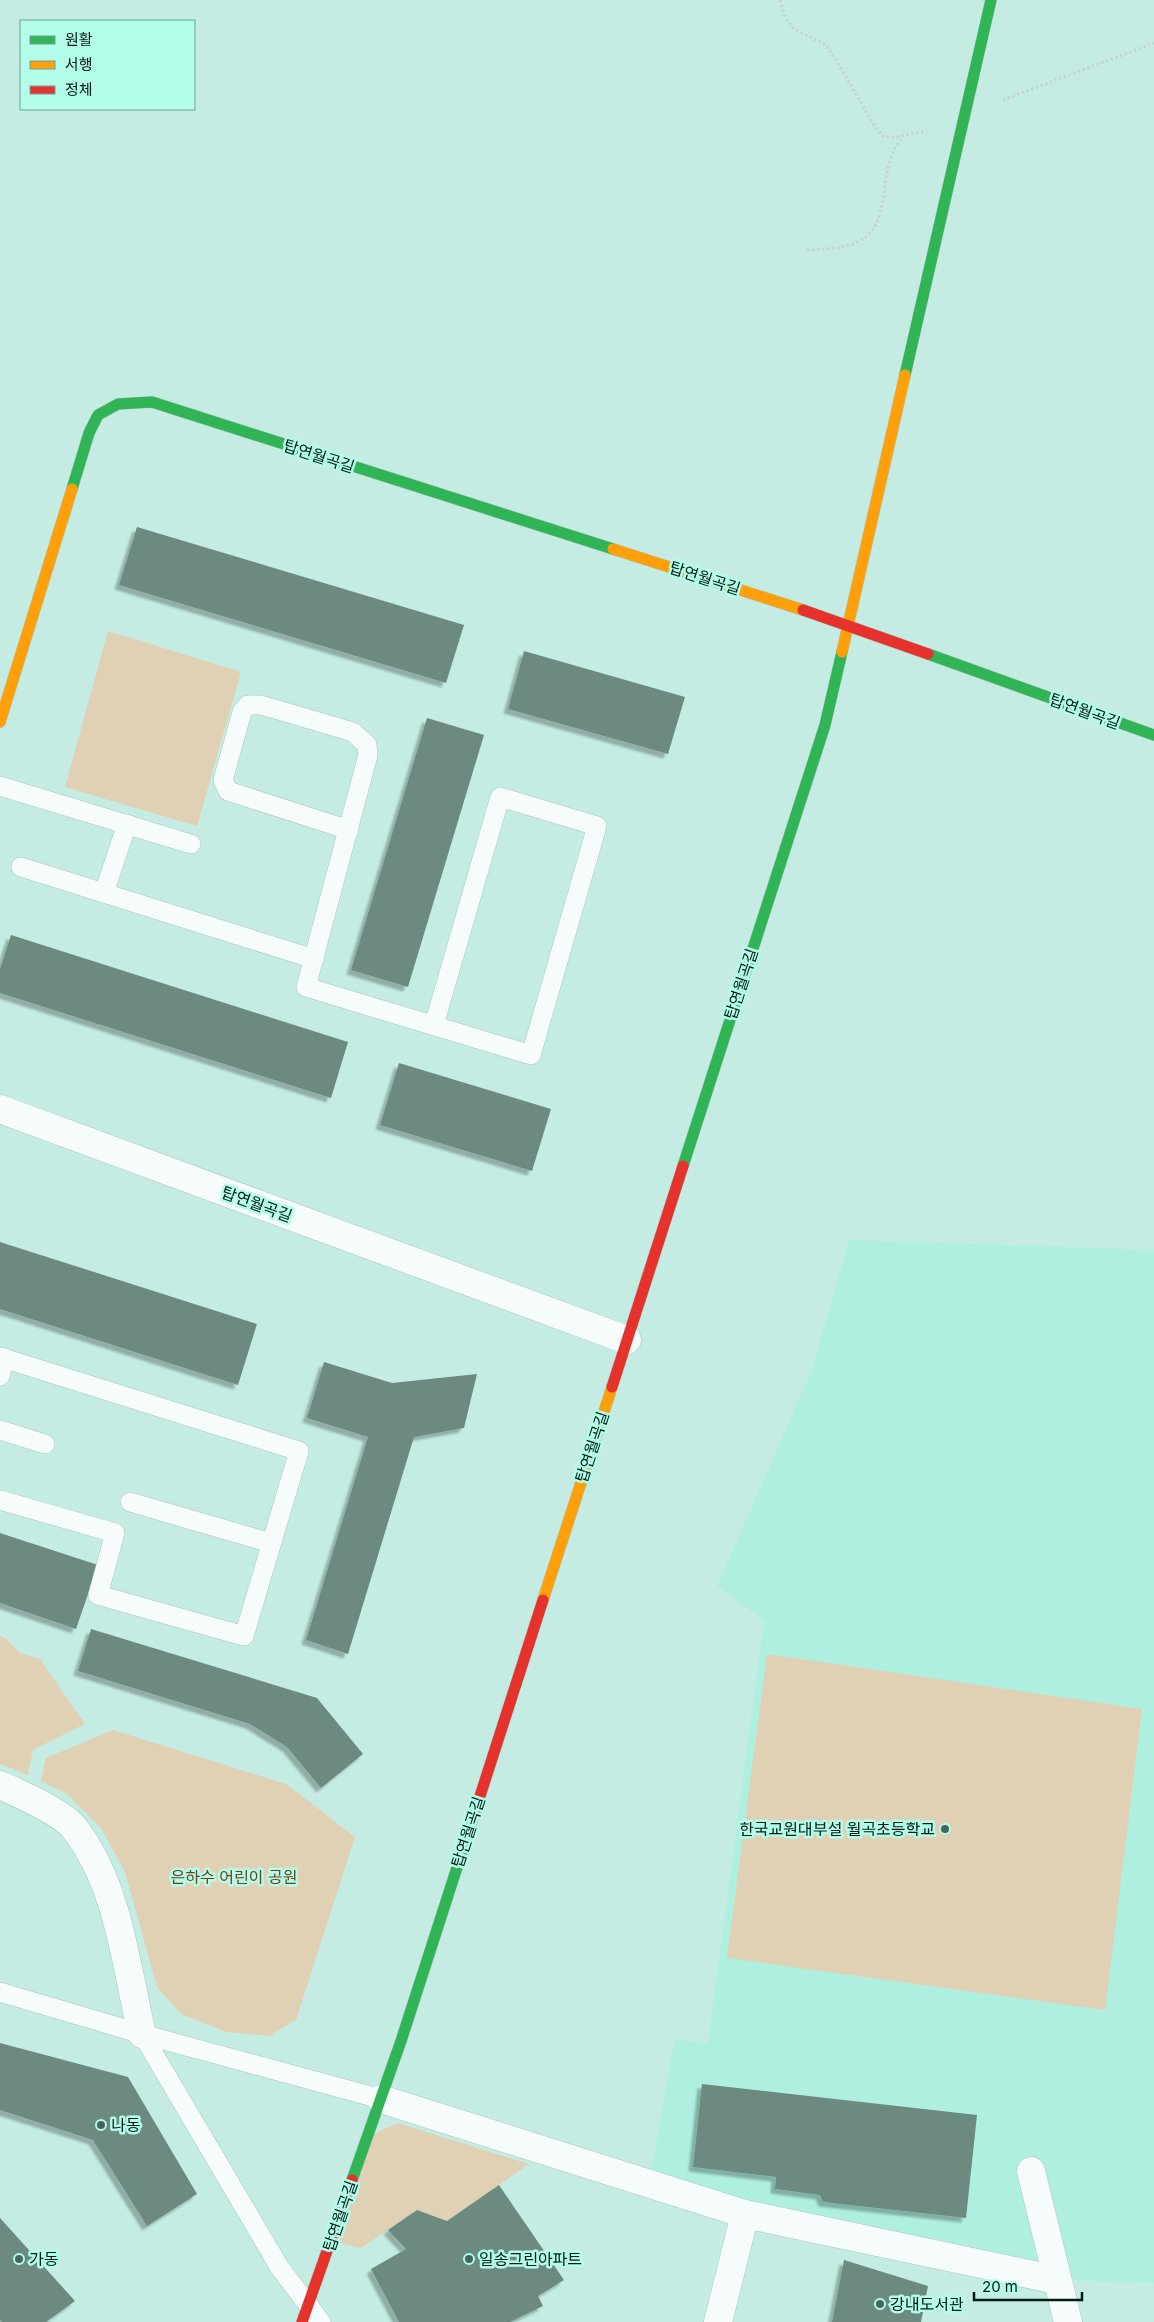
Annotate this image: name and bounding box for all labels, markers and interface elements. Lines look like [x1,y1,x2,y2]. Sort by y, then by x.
legend [20,20,195,110]
text: 원활 [65,30,93,49]
text: 서행 [65,55,93,74]
text: 정체 [65,80,93,99]
street label: 탑연월곡길 [281,435,357,477]
street label: 탑연월곡길 [667,557,743,599]
street label: 탑연월곡길 [1047,689,1123,733]
street label: 탑연월곡길 [720,946,762,1022]
street label: 탑연월곡길 [219,1182,295,1226]
street label: 탑연월곡길 [571,1409,613,1485]
street label: 탑연월곡길 [447,1794,489,1870]
place label: 한국교원대부설 월곡초등학교 [739,1819,935,1839]
marker: 한국교원대부설 월곡초등학교 [939,1823,951,1835]
park label: 은하수 어린이 공원 [171,1867,297,1887]
place label: 나동 [111,2115,141,2135]
marker: 나동 [95,2119,107,2131]
street label: 탑연월곡길 [319,2178,361,2254]
place label: 가동 [29,2249,59,2269]
place label: 일송그린아파트 [479,2249,582,2269]
marker: 가동 [13,2253,25,2265]
marker: 일송그린아파트 [463,2253,475,2265]
scale bar [974,2270,1082,2302]
text: 20 m [982,2277,1018,2296]
place label: 강내도서관 [890,2294,964,2314]
marker: 강내도서관 [874,2298,886,2310]

